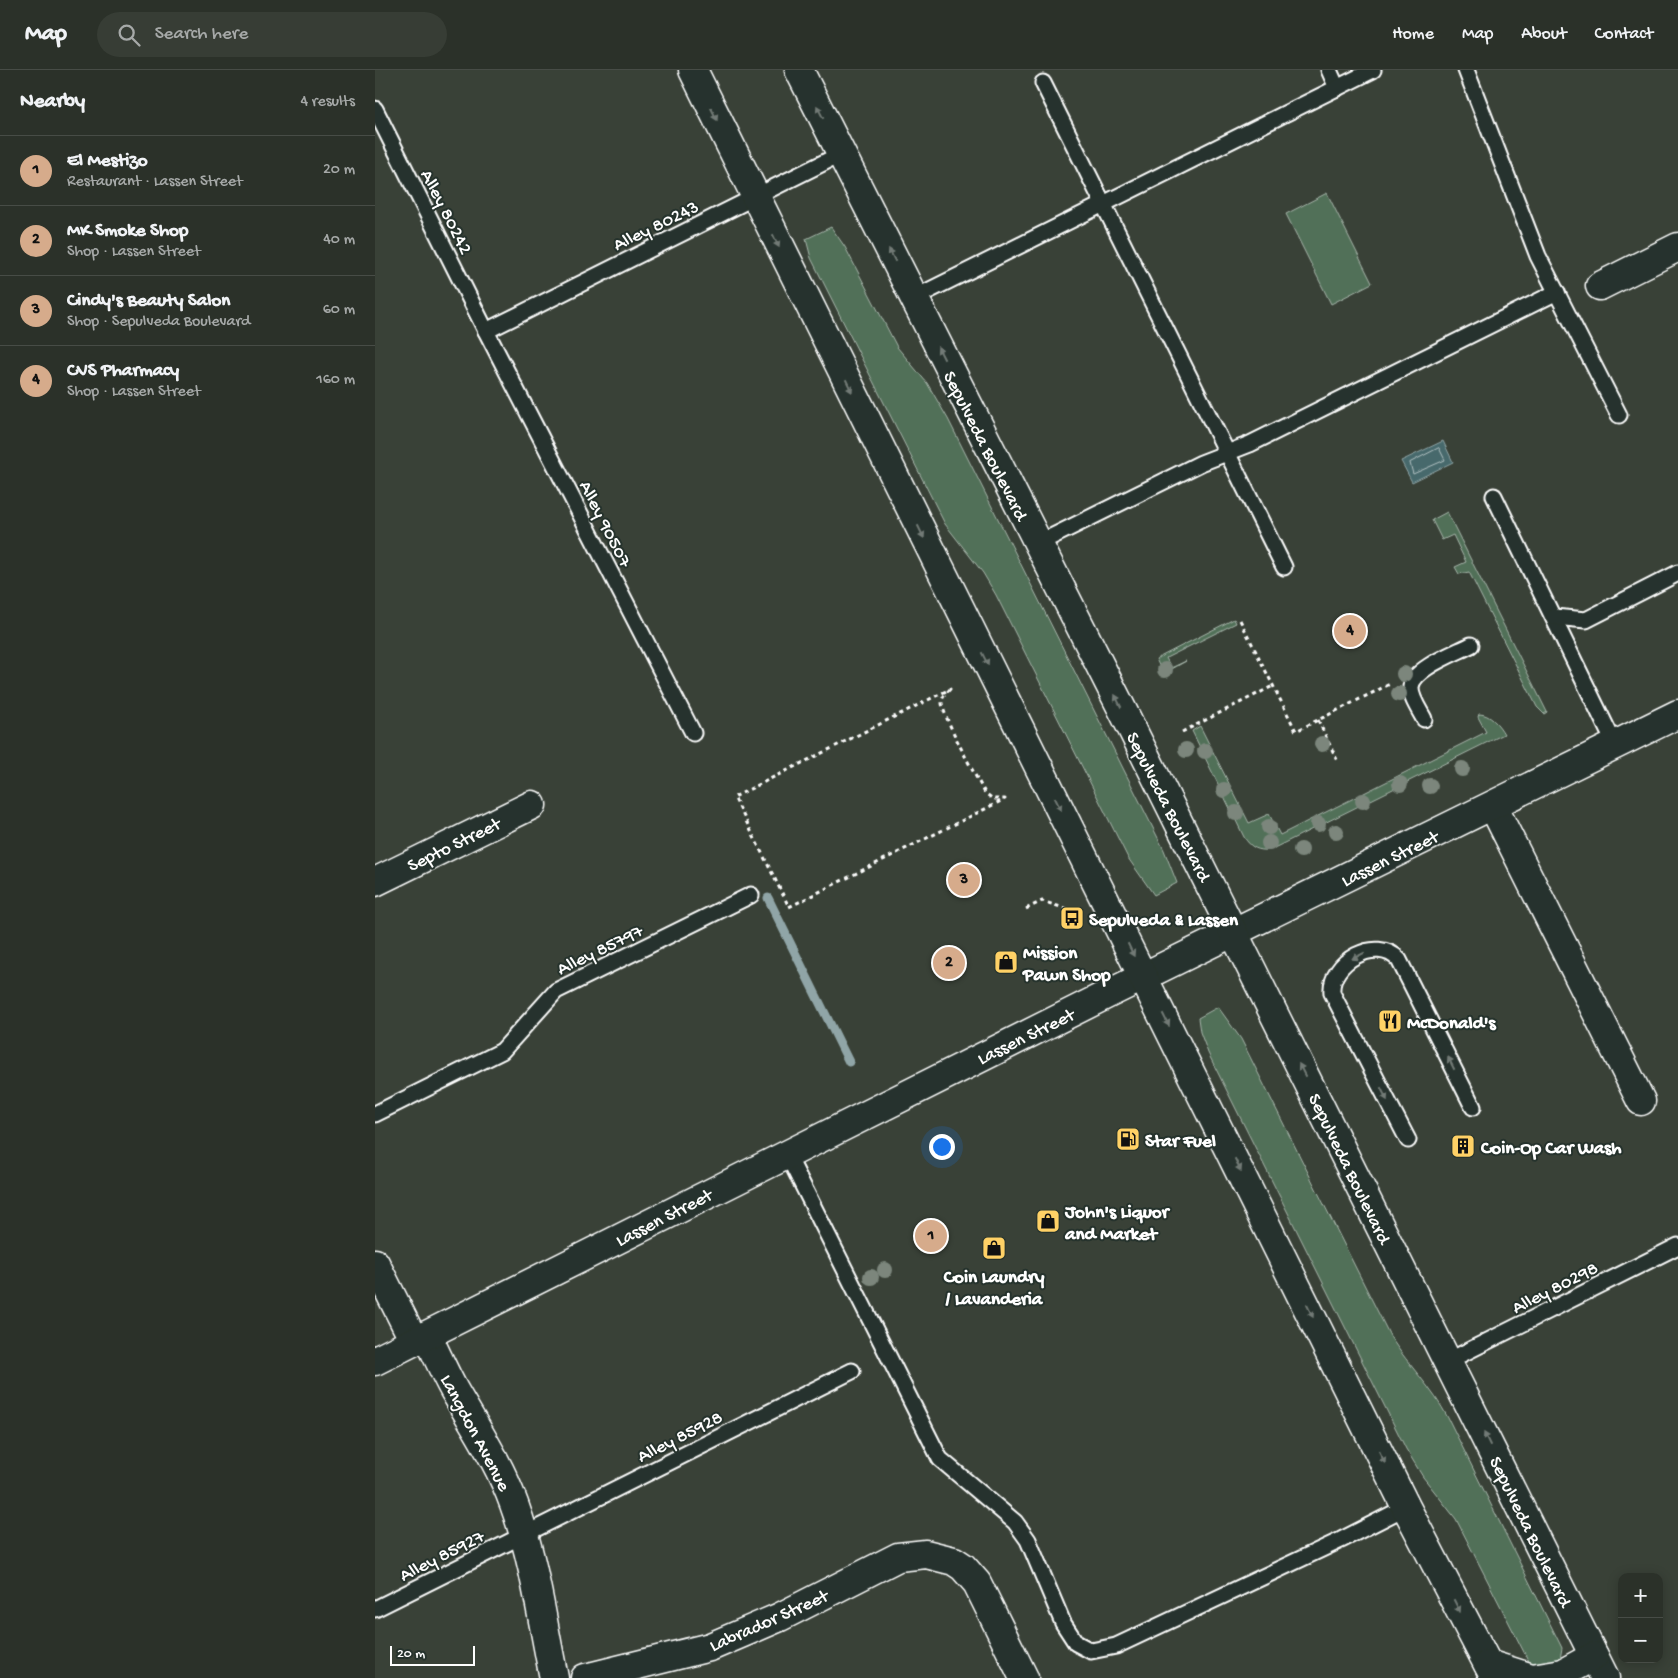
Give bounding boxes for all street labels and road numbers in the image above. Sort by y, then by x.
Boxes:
street label: Alley 80242 [414,166,476,259]
street label: Alley 80243 [610,196,703,258]
street label: Sepulveda Boulevard [936,368,1032,527]
street label: Alley 90507 [572,477,636,573]
street label: Sepulveda Boulevard [1119,729,1215,888]
street label: Septo Street [404,813,507,879]
street label: Lassen Street [1338,826,1445,894]
street label: Alley 85797 [554,920,648,982]
street label: Lassen Street [974,1004,1081,1072]
street label: Sepulveda Boulevard [1301,1090,1395,1250]
street label: Lassen Street [612,1184,719,1253]
street label: Alley 80298 [1509,1258,1603,1321]
street label: Langdon Avenue [433,1371,514,1496]
street label: Alley 85928 [634,1407,727,1469]
street label: Sepulveda Boulevard [1482,1453,1576,1613]
street label: Alley 85927 [396,1525,490,1588]
street label: Labrador Street [706,1585,834,1659]

